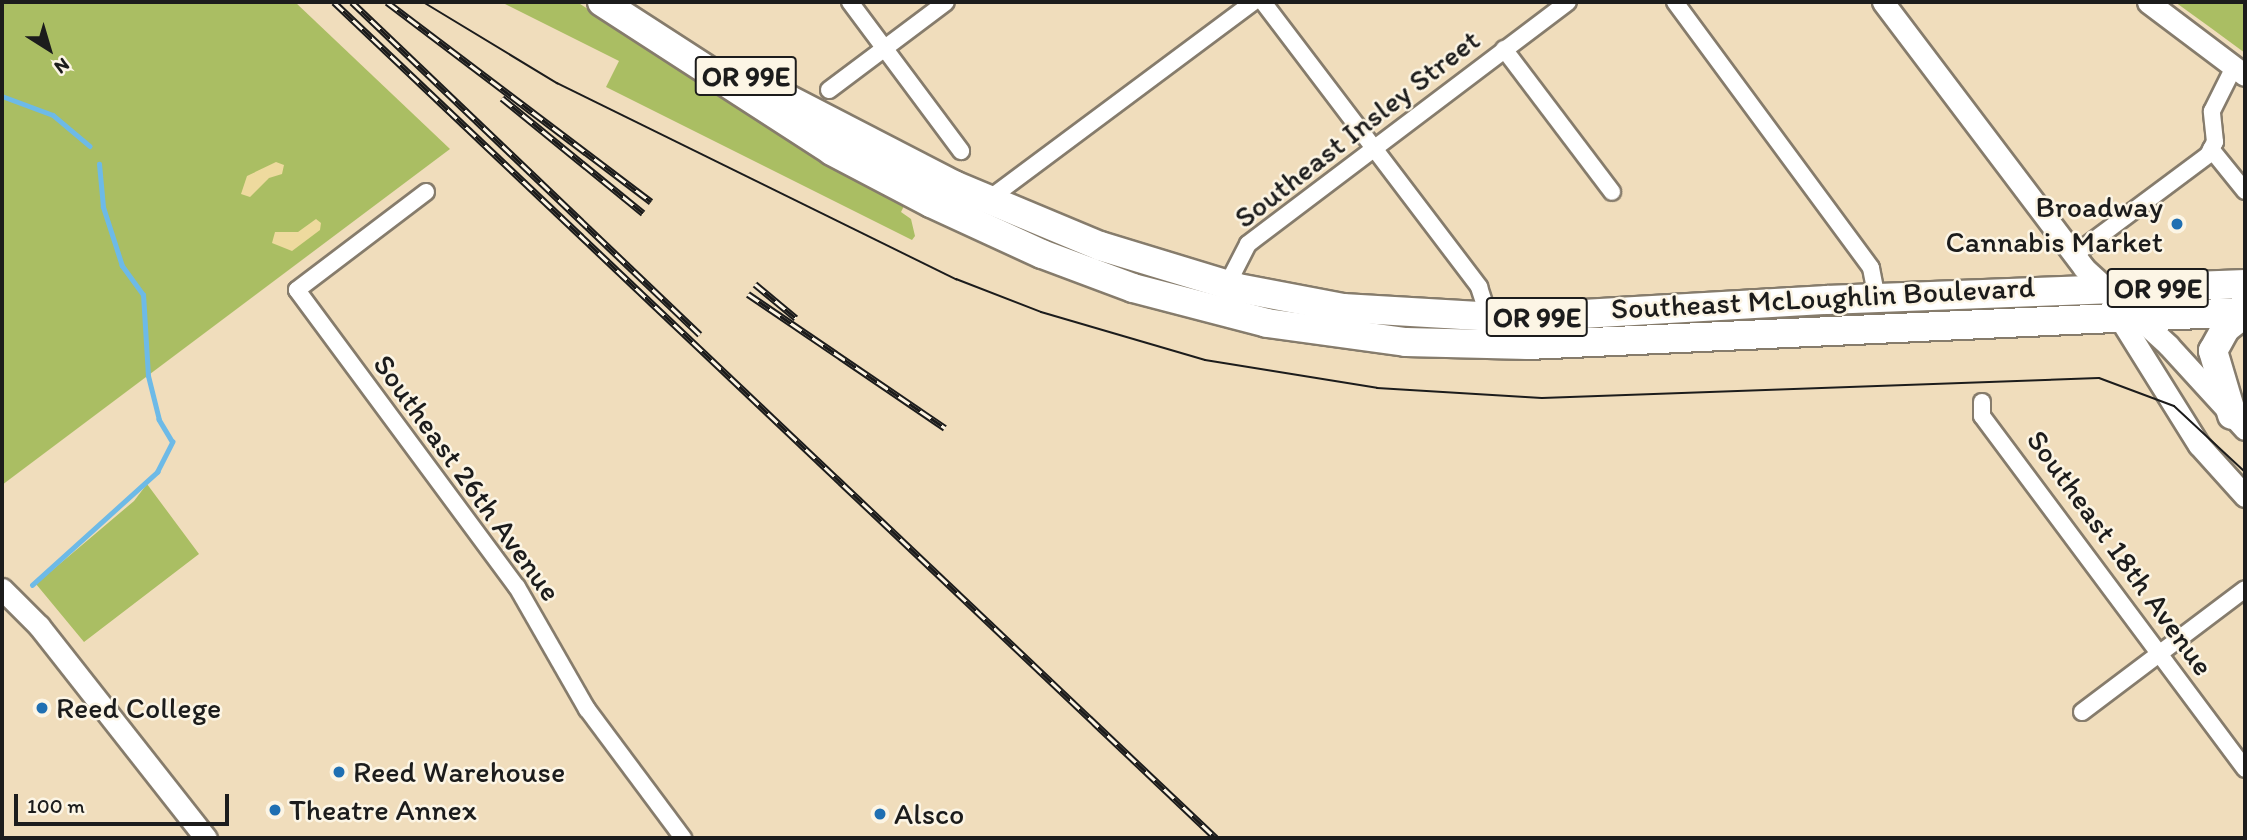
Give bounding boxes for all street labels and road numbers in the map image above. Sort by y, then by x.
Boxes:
street label: Southeast Insley Street [1227,22,1487,236]
road number: OR 99E [694,52,798,100]
road number: OR 99E [2106,264,2210,312]
street label: Southeast McLoughlin Boulevard [1611,269,2035,327]
road number: OR 99E [1484,292,1590,342]
street label: Southeast 26th Avenue [366,348,568,608]
street label: Southeast 18th Avenue [2019,423,2221,683]

